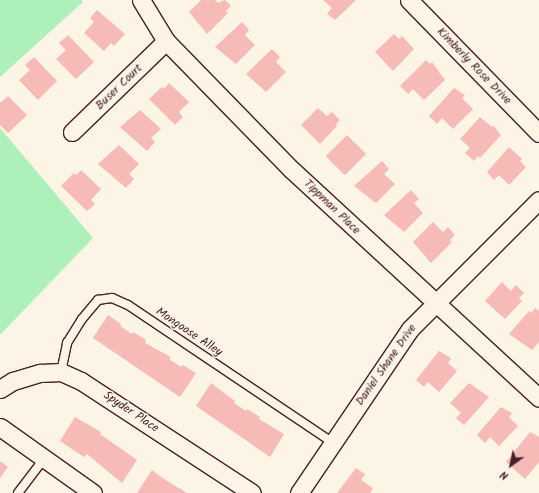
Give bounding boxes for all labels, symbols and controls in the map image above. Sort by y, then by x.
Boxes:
street label: Kimberly Rose Drive [434,25,514,107]
street label: Buser Court [93,61,145,113]
street label: Tippman Place [301,176,363,238]
street label: Mongoose Alley [153,304,225,360]
street label: Daniel Shane Drive [353,322,419,408]
street label: Spyder Place [101,388,161,436]
north arrow [491,445,531,485]
text: N [497,466,512,485]

